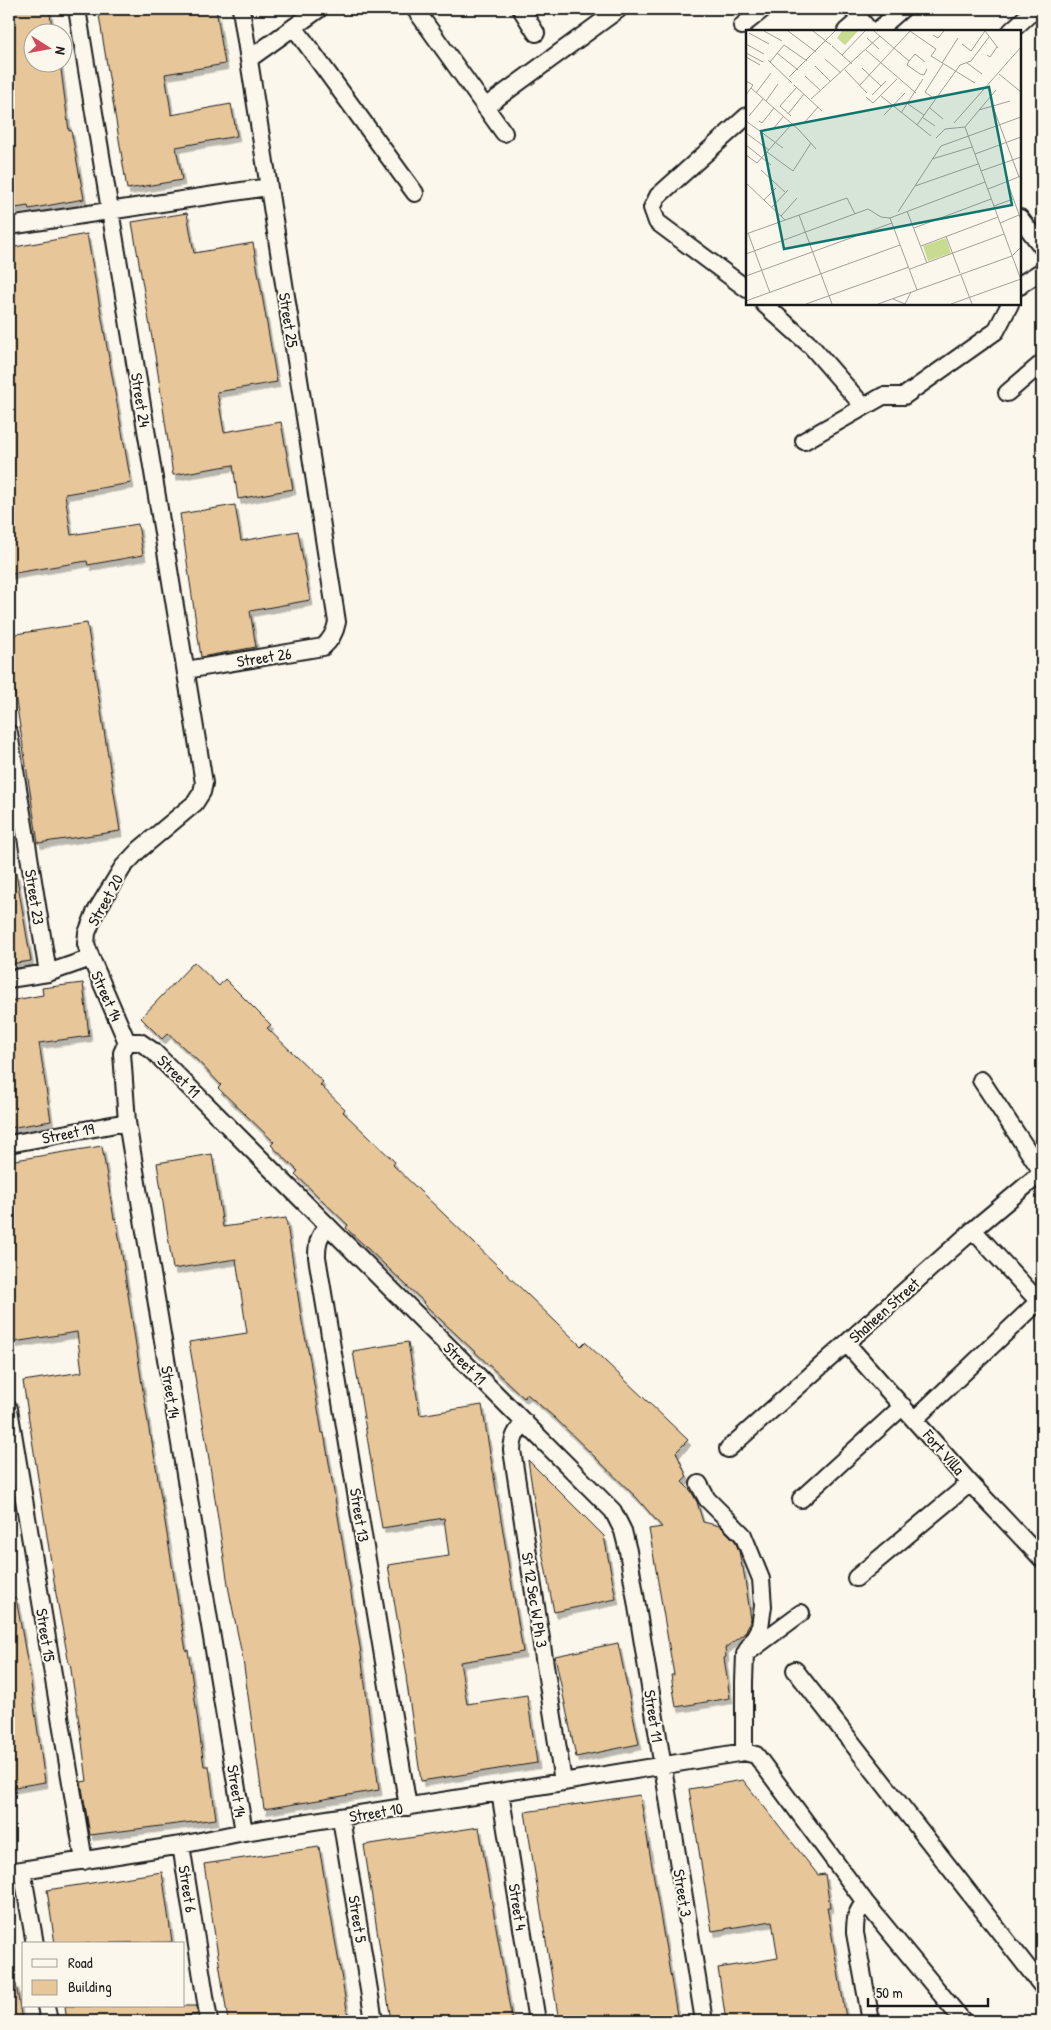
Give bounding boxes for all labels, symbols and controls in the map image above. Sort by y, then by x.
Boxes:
north arrow [22,22,72,72]
inset map [746,30,1021,305]
text: N [51,45,71,57]
street label: Street 25 [274,291,304,349]
street label: Street 24 [126,371,156,429]
street label: Street 26 [235,642,293,672]
street label: Street 23 [20,868,50,926]
street label: Street 20 [82,870,128,930]
street label: Street 14 [86,967,128,1025]
street label: Street 11 [153,1050,205,1102]
street label: Street 19 [40,1117,96,1149]
street label: Shaheen Street [844,1272,924,1348]
street label: Street 11 [439,1337,491,1389]
street label: Street 14 [156,1364,186,1420]
street label: Fort Villa [917,1424,970,1479]
street label: Street 13 [345,1487,375,1543]
street label: St 12 Sec W Ph 3 [517,1551,553,1649]
street label: Street 15 [31,1607,61,1663]
street label: Street 11 [639,1688,669,1744]
street label: Street 14 [222,1763,252,1819]
street label: Street 10 [348,1797,404,1827]
street label: Street 6 [173,1864,203,1914]
street label: Street 3 [668,1868,698,1918]
street label: Street 4 [503,1882,533,1932]
street label: Street 5 [343,1894,373,1945]
legend [22,1942,185,2008]
text: Road [68,1952,93,1973]
scale bar [868,1975,988,2007]
text: Building [68,1976,112,1997]
text: 50 m [876,1982,903,2003]

